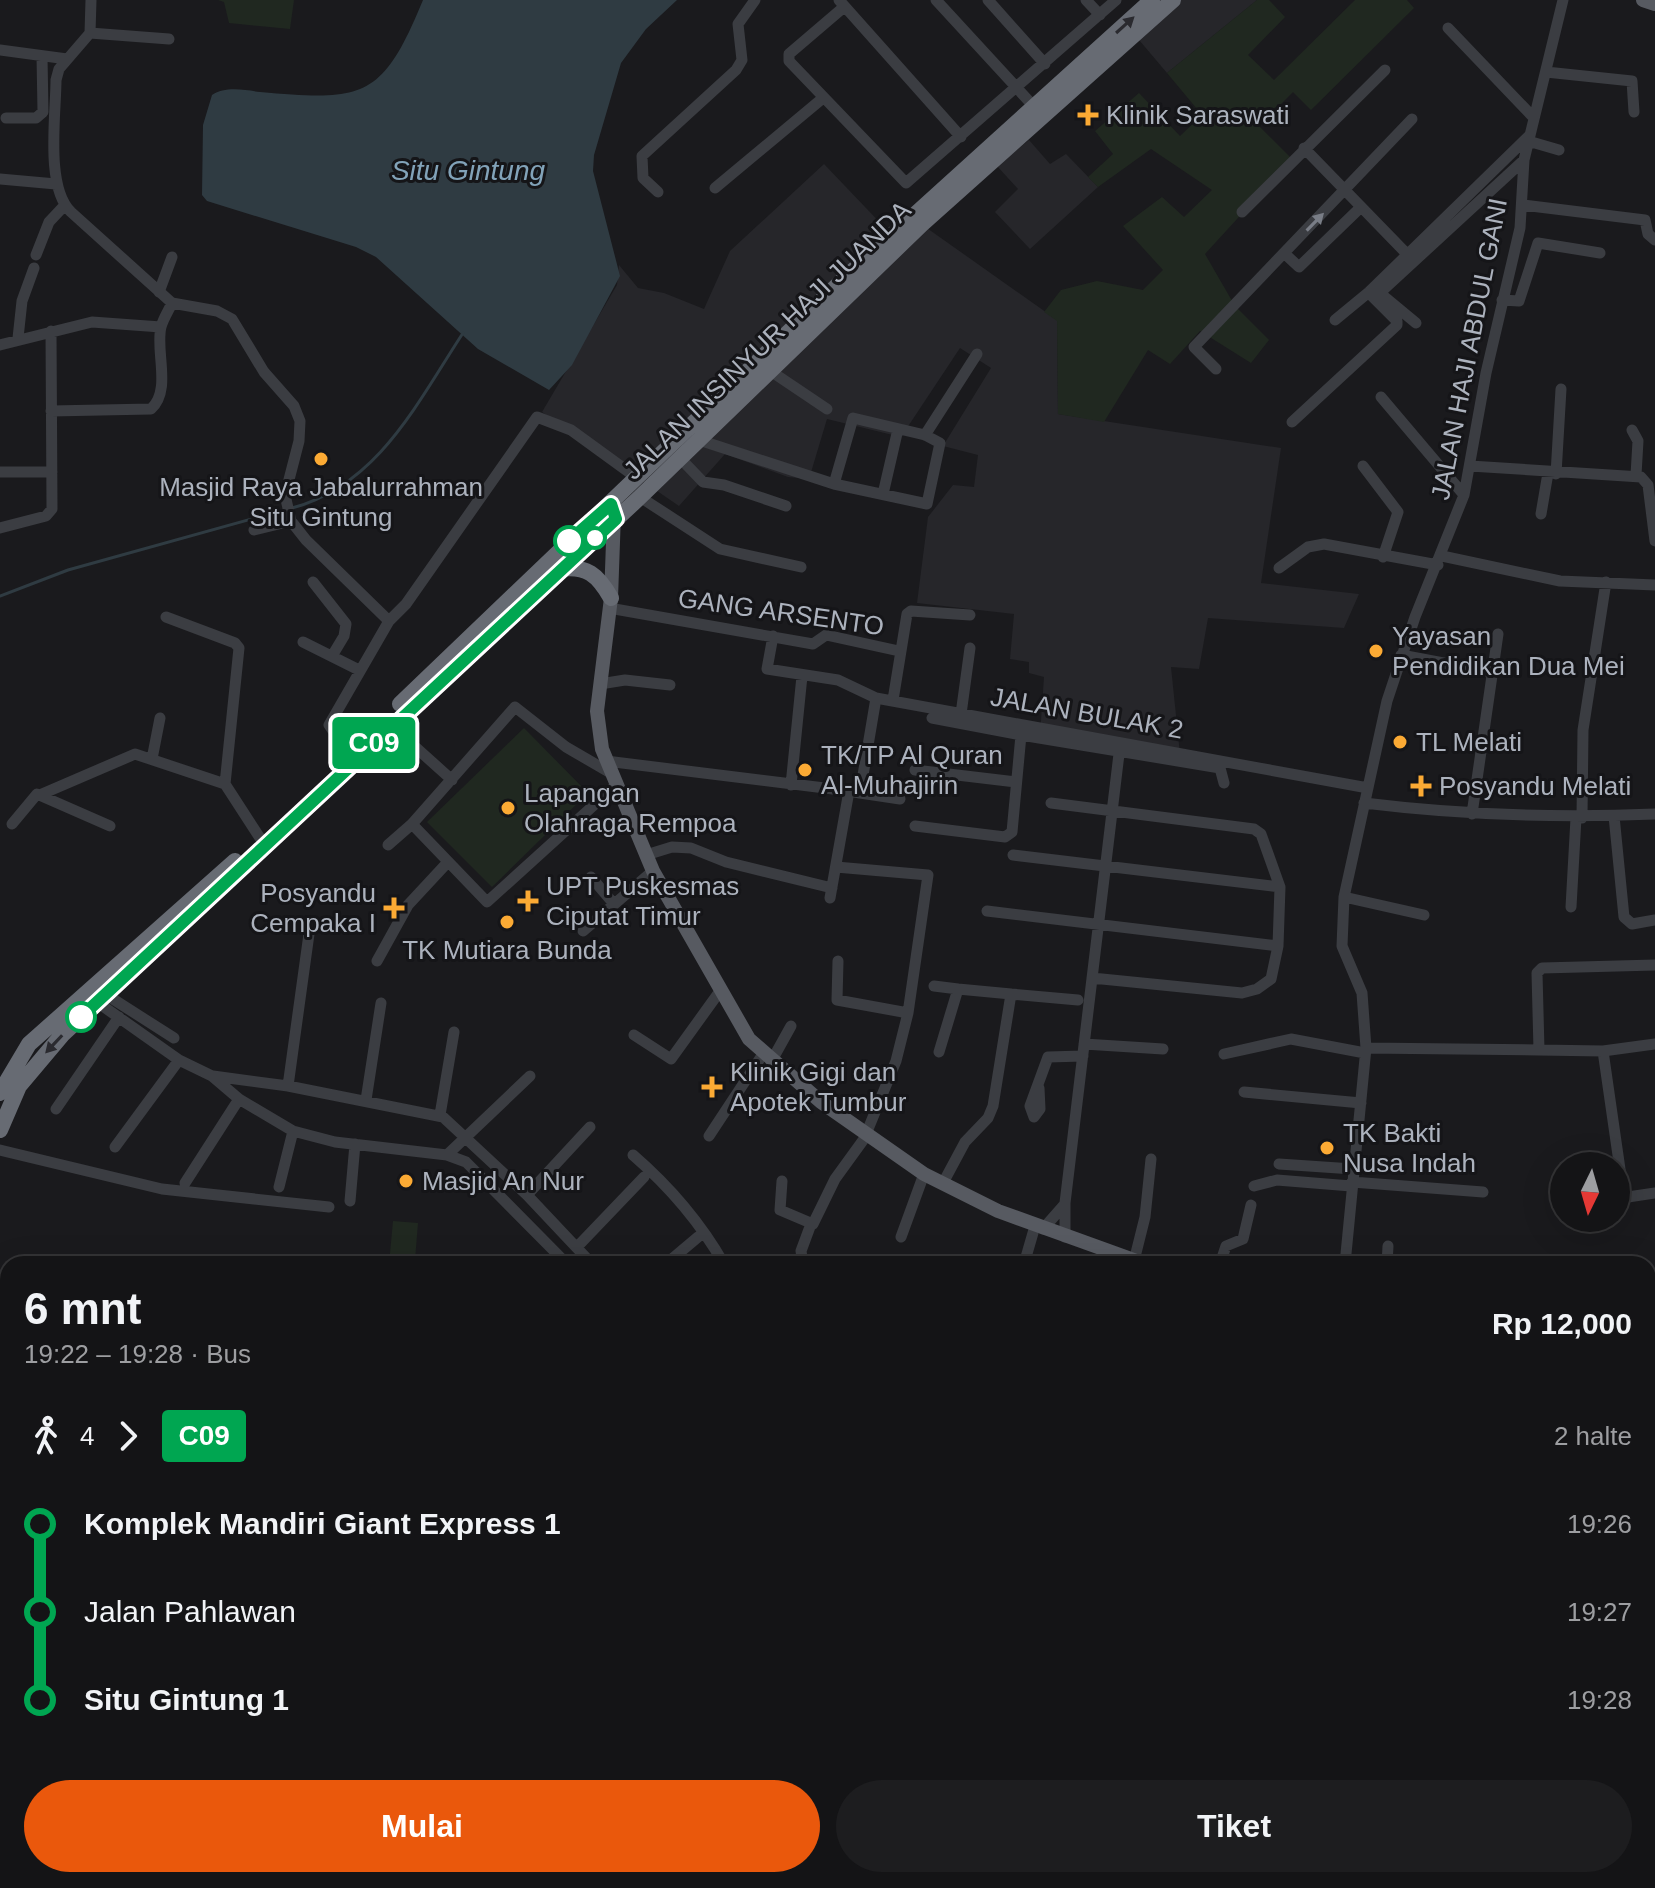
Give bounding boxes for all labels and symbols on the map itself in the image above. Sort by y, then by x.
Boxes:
one-way arrow [1115,16,1134,34]
place label: Klinik Saraswati [1106,100,1290,130]
marker: Klinik Saraswati [1077,104,1099,126]
water label: Situ Gintung [391,155,545,186]
street label: JALAN INSINYUR HAJI JUANDA [617,194,917,485]
street label: JALAN HAJI ABDUL GANI [1425,196,1513,502]
one-way arrow [1305,213,1323,232]
marker: Masjid Raya Jabalurrahman Situ Gintung [312,450,330,468]
place label: Masjid Raya Jabalurrahman Situ Gintung [159,472,483,532]
unlabelled marker [554,526,584,556]
unlabelled marker [584,527,606,549]
street label: GANG ARSENTO [676,583,886,641]
place label: Yayasan Pendidikan Dua Mei [1392,621,1625,681]
marker: Yayasan Pendidikan Dua Mei [1367,642,1385,660]
street label: JALAN BULAK 2 [988,681,1186,745]
line badge: C09 [328,717,420,769]
place label: TL Melati [1416,727,1522,757]
marker: TL Melati [1391,733,1409,751]
place label: TK/TP Al Quran Al-Muhajirin [821,740,1003,800]
marker: TK/TP Al Quran Al-Muhajirin [796,761,814,779]
place label: Posyandu Melati [1439,771,1631,801]
marker: Posyandu Melati [1410,775,1432,797]
place label: Lapangan Olahraga Rempoa [524,778,737,838]
marker: Lapangan Olahraga Rempoa [499,799,517,817]
place label: UPT Puskesmas Ciputat Timur [546,871,739,931]
place label: Posyandu Cempaka I [250,878,376,938]
marker: UPT Puskesmas Ciputat Timur [517,890,539,912]
marker: Posyandu Cempaka I [383,897,405,919]
marker: TK Mutiara Bunda [498,913,516,931]
place label: TK Mutiara Bunda [402,935,612,965]
unlabelled marker [66,1002,96,1032]
one-way arrow [45,1034,63,1053]
place label: Klinik Gigi dan Apotek Tumbur [730,1057,907,1117]
marker: Klinik Gigi dan Apotek Tumbur [701,1076,723,1098]
place label: TK Bakti Nusa Indah [1343,1118,1476,1178]
marker: TK Bakti Nusa Indah [1318,1139,1336,1157]
north arrow [1550,1152,1630,1232]
place label: Masjid An Nur [422,1166,584,1196]
marker: Masjid An Nur [397,1172,415,1190]

